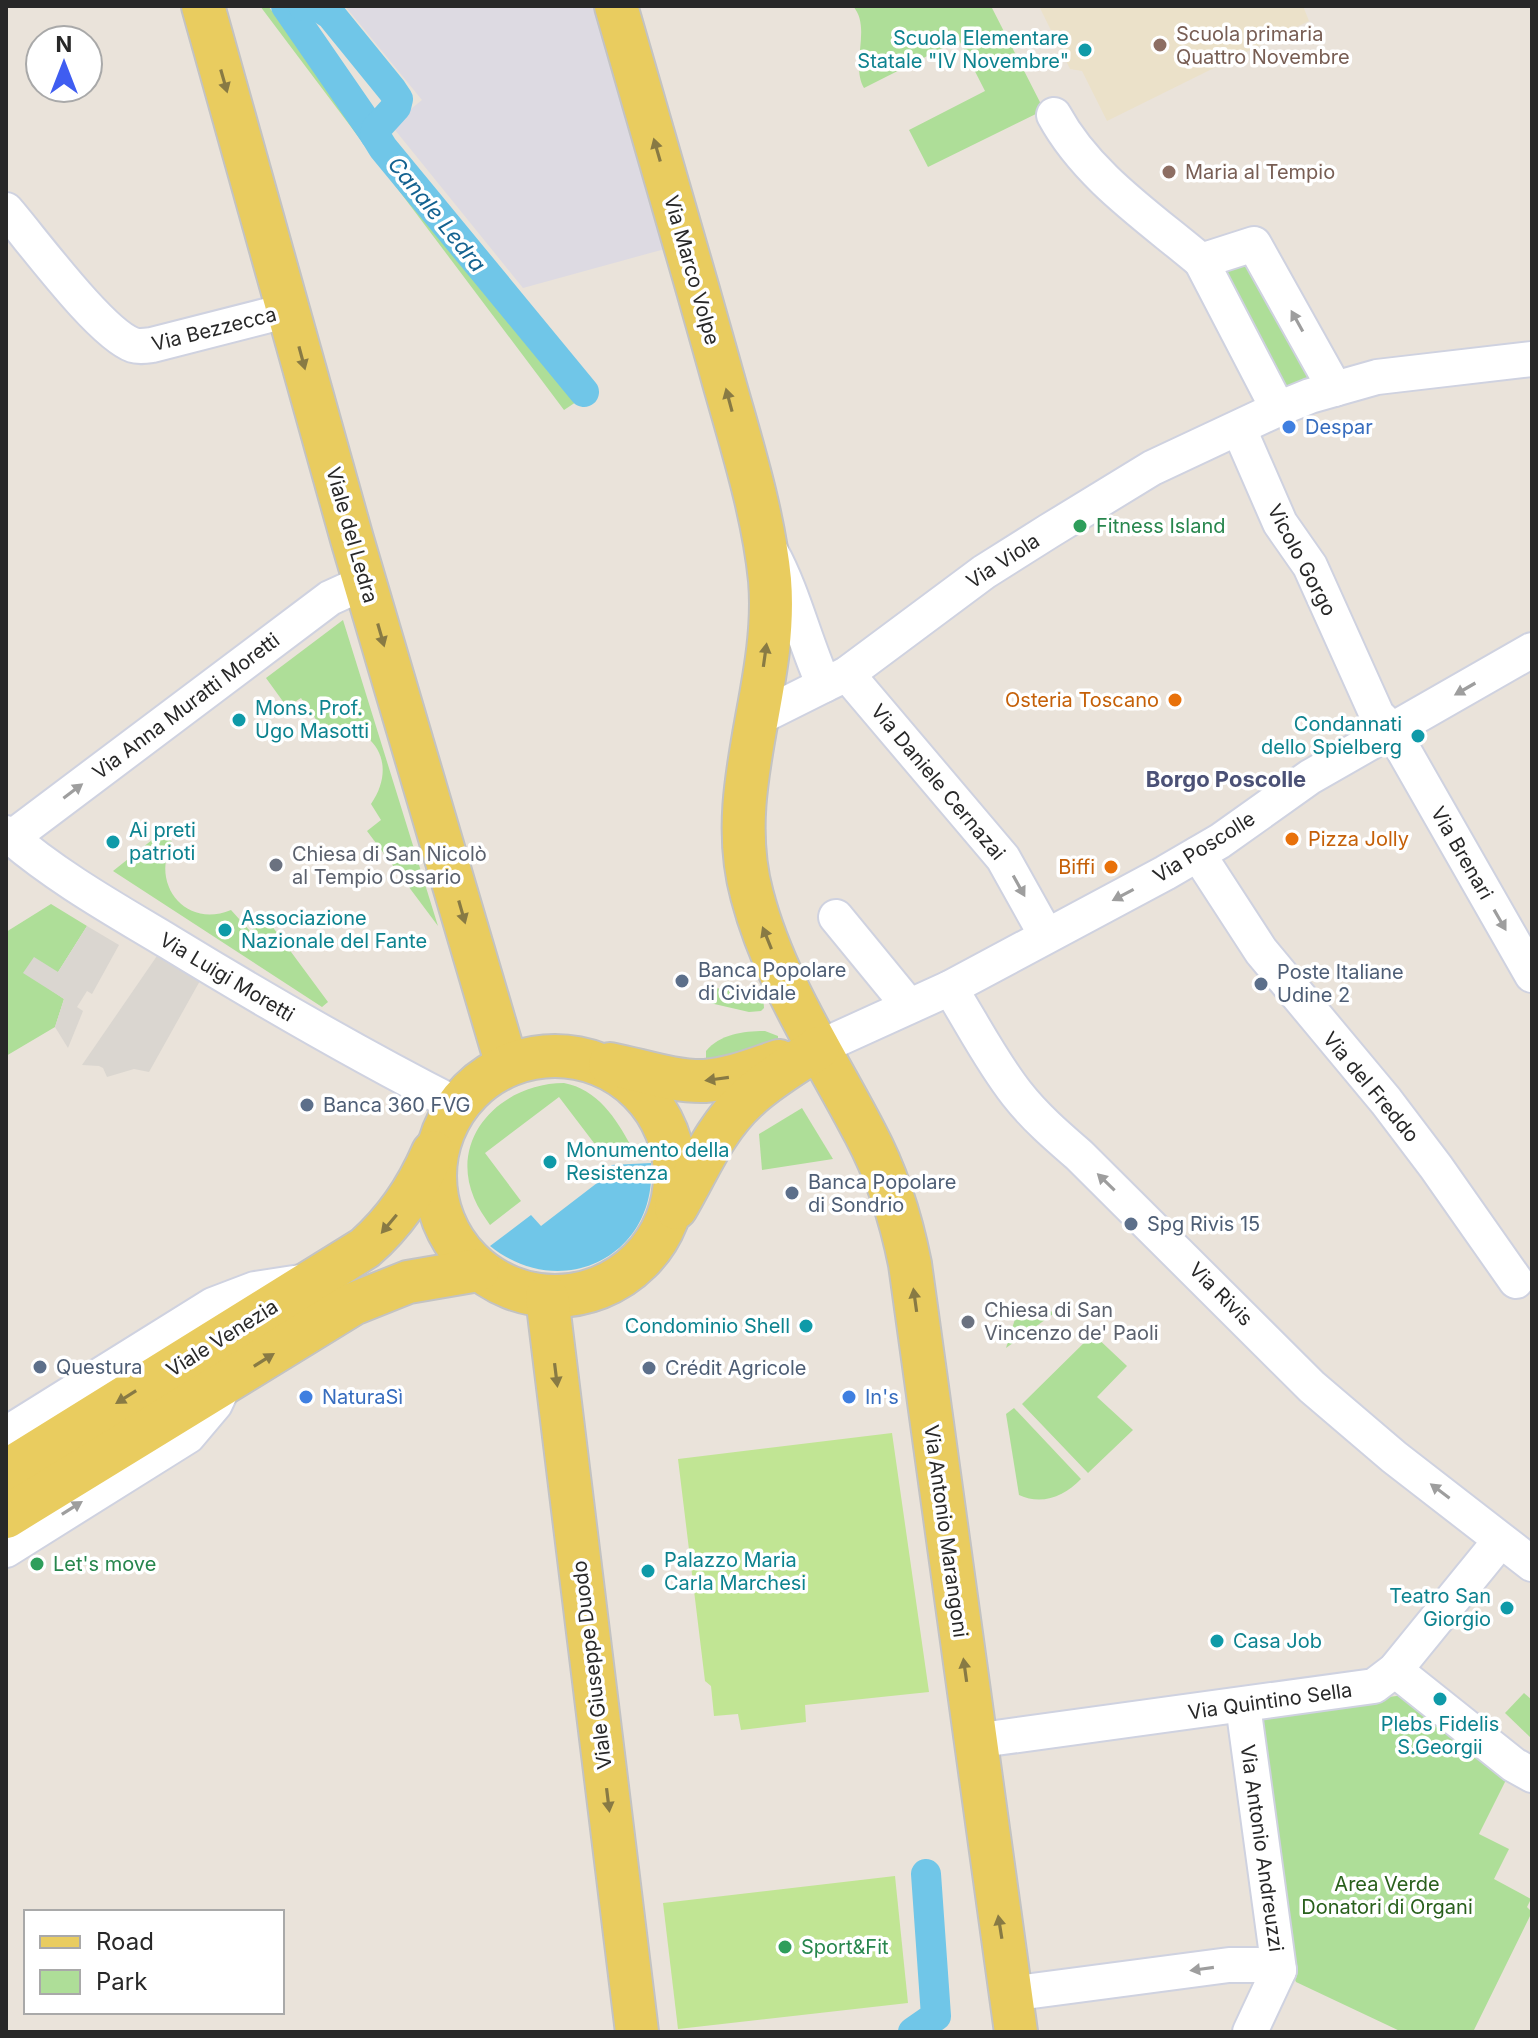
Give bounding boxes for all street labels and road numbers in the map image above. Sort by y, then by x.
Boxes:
street label: Via Marco Volpe [659,192,725,348]
street label: Via Bezzecca [149,302,279,356]
street label: Viale del Ledra [321,464,383,606]
street label: Vicolo Gorgo [1263,500,1341,620]
street label: Via Viola [962,529,1044,593]
street label: Via Anna Muratti Moretti [88,628,284,784]
street label: Via Daniele Cernazai [866,699,1010,865]
street label: Via Brenari [1426,802,1498,904]
street label: Via Poscolle [1149,806,1259,888]
street label: Via Luigi Moretti [155,927,299,1027]
street label: Via del Freddo [1318,1027,1424,1147]
street label: Via Rivis [1184,1257,1258,1331]
street label: Viale Venezia [162,1294,282,1382]
street label: Via Antonio Marangoni [919,1423,973,1639]
street label: Viale Giuseppe Duodo [567,1559,617,1771]
street label: Via Quintino Sella [1186,1678,1354,1724]
street label: Via Antonio Andreuzzi [1236,1743,1288,1953]

